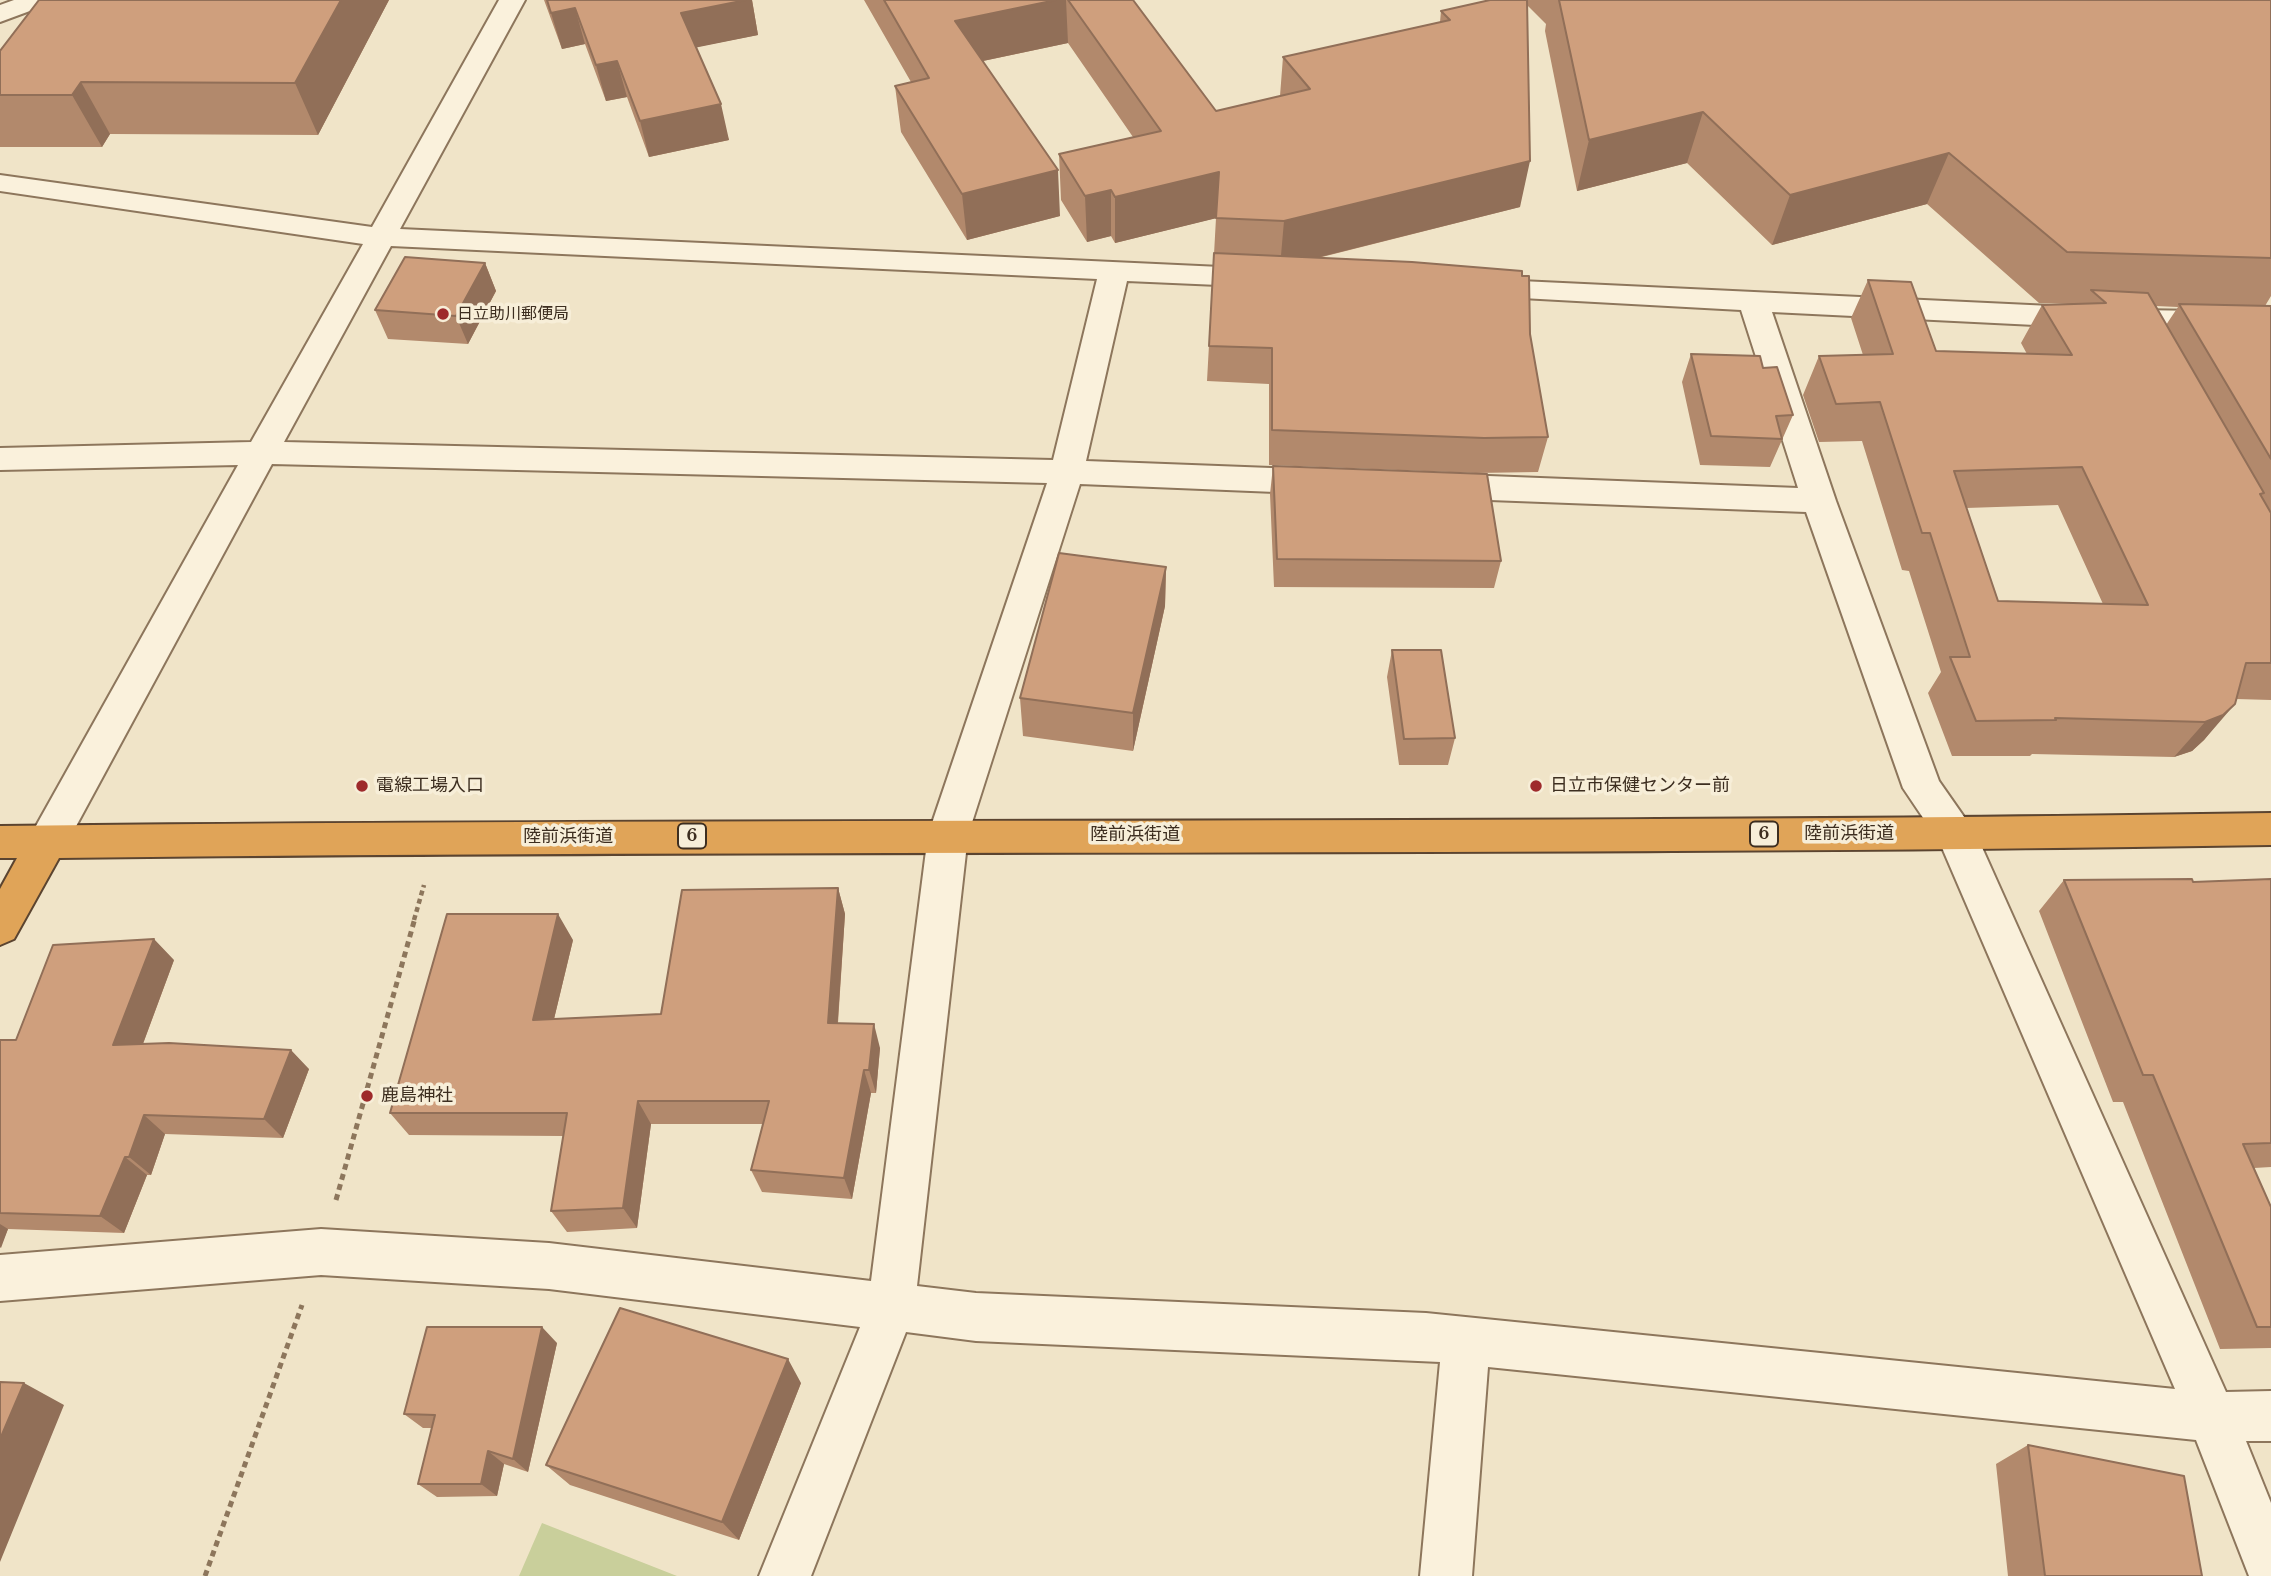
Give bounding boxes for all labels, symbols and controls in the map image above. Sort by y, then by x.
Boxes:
place label: 日立助川郵便局 [457,304,569,324]
marker: 日立助川郵便局 [435,306,451,322]
place label: 電線工場入口 [376,775,484,797]
place label: 日立市保健センター前 [1550,775,1730,797]
marker: 電線工場入口 [354,778,370,794]
marker: 日立市保健センター前 [1528,778,1544,794]
road number: 6 [1750,821,1778,846]
street label: 陸前浜街道 [1804,823,1894,845]
road number: 6 [678,824,706,848]
street label: 陸前浜街道 [1090,824,1180,846]
street label: 陸前浜街道 [523,826,613,848]
place label: 鹿島神社 [381,1085,453,1107]
marker: 鹿島神社 [359,1088,375,1104]

